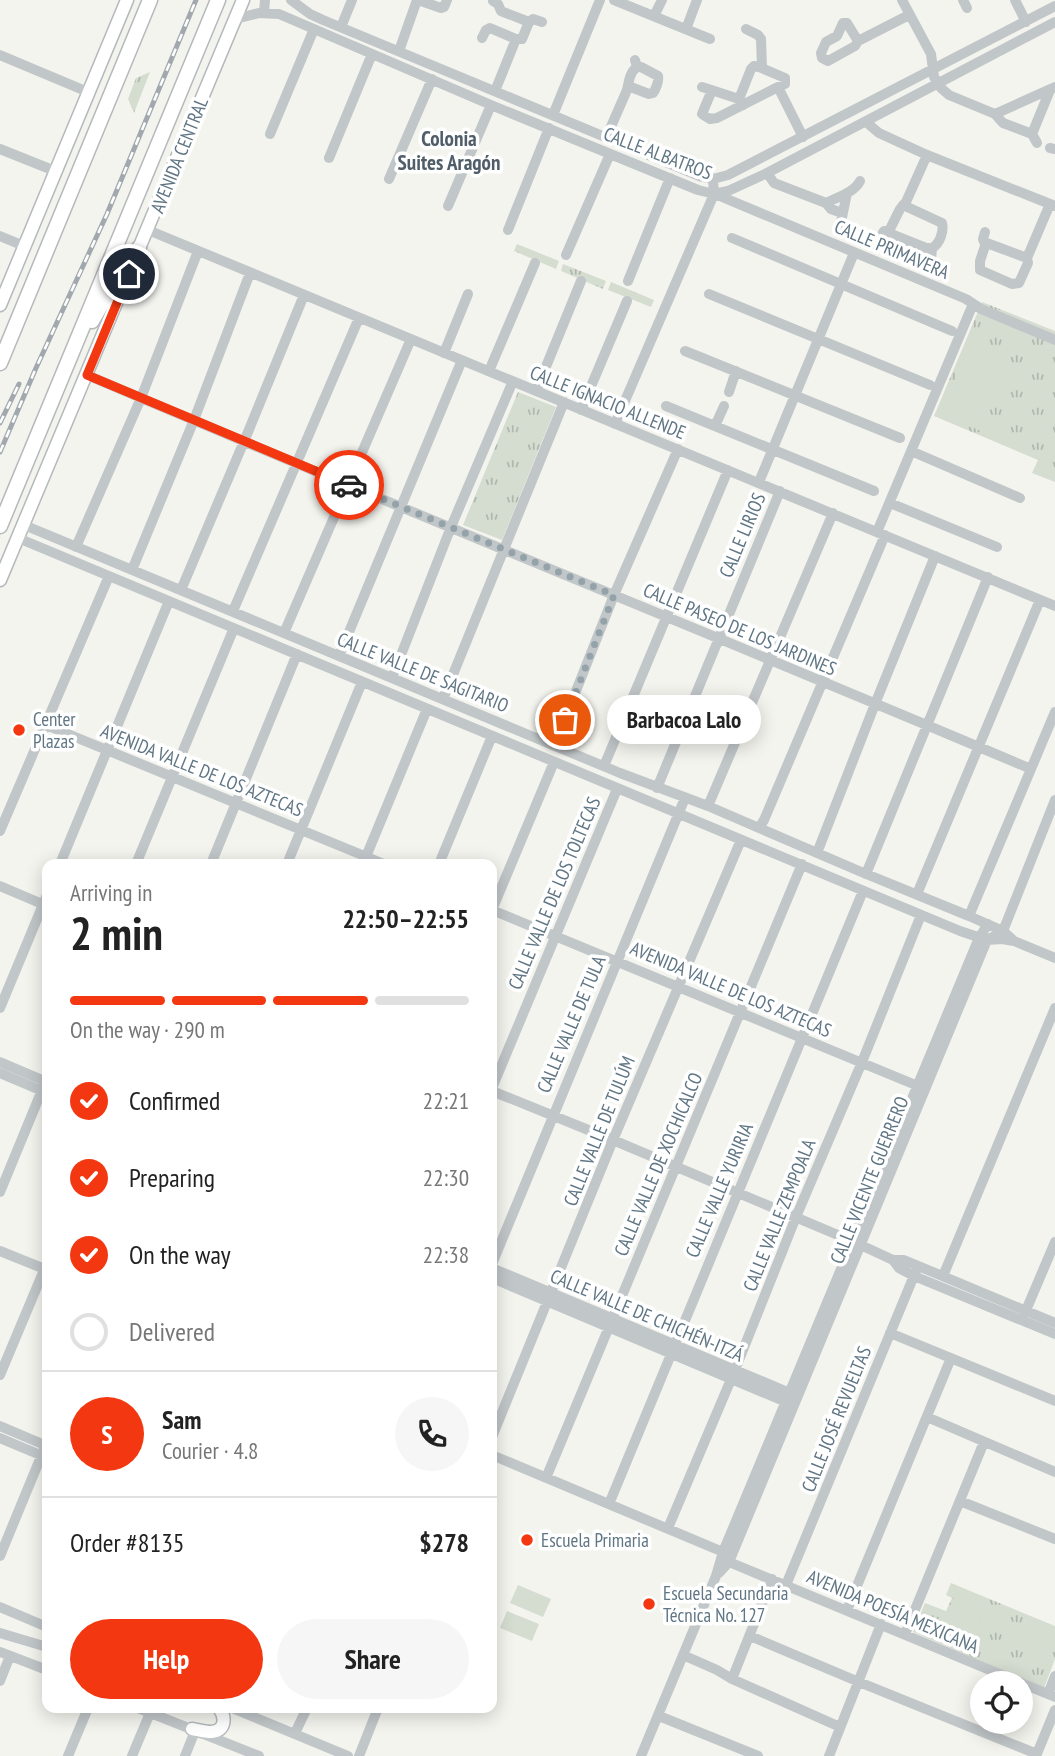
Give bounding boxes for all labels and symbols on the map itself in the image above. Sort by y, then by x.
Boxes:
street label: AVENIDA CENTRAL [145,93,213,216]
street label: CALLE ALBATROS [600,121,716,185]
district label: Colonia Suites Aragón [398,125,500,176]
street label: CALLE PRIMAVERA [831,214,953,284]
pin [99,244,159,304]
street label: CALLE IGNACIO ALLENDE [527,360,689,444]
courier [314,450,384,520]
street label: CALLE LIRIOS [713,489,771,581]
street label: CALLE PASEO DE LOS JARDINES [640,577,840,681]
street label: CALLE VALLE DE SAGITARIO [334,627,512,717]
pin [535,690,595,750]
callout: Barbacoa Lalo [607,696,761,744]
place label: Center Plazas [33,707,76,753]
street label: AVENIDA VALLE DE LOS AZTECAS [97,718,307,822]
marker: Center Plazas [11,722,27,738]
street label: CALLE VALLE DE LOS TOLTECAS [503,793,605,993]
street label: AVENIDA VALLE DE LOS AZTECAS [627,936,835,1042]
street label: CALLE VALLE DE TULA [531,952,611,1096]
street label: CALLE VALLE DE TULÚM [558,1052,640,1210]
street label: CALLE VALLE DE XOCHICALCO [608,1069,708,1259]
street label: CALLE VICENTE GUERRERO [824,1093,914,1267]
street label: CALLE VALLE YURIRIA [680,1119,758,1261]
street label: CALLE VALLE ZEMPOALA [737,1135,821,1295]
street label: CALLE VALLE DE CHICHÉN-ITZÁ [547,1263,747,1367]
street label: CALLE JOSÉ REVUELTAS [796,1343,876,1495]
place label: Escuela Primaria [541,1528,649,1552]
marker: Escuela Primaria [519,1532,535,1548]
street label: AVENIDA POESÍA MEXICANA [804,1564,983,1658]
place label: Escuela Secundaria Técnica No. 127 [663,1581,788,1627]
marker: Escuela Secundaria Técnica No. 127 [641,1596,657,1612]

